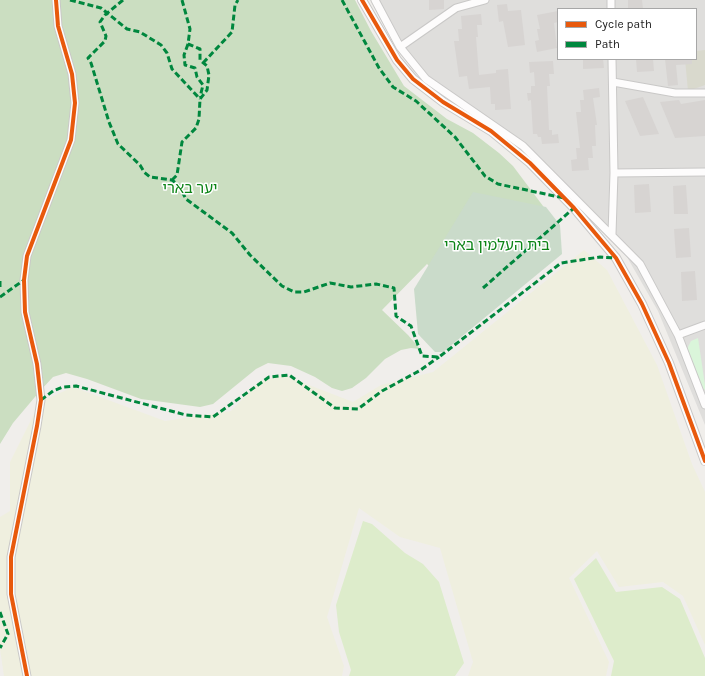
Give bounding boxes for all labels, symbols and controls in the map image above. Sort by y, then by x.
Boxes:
legend [557,8,697,60]
text: Cycle path [595,17,652,31]
text: Path [595,37,620,51]
park label: יער בארי [162,180,218,198]
park label: בית העלמין בארי [444,237,550,255]

